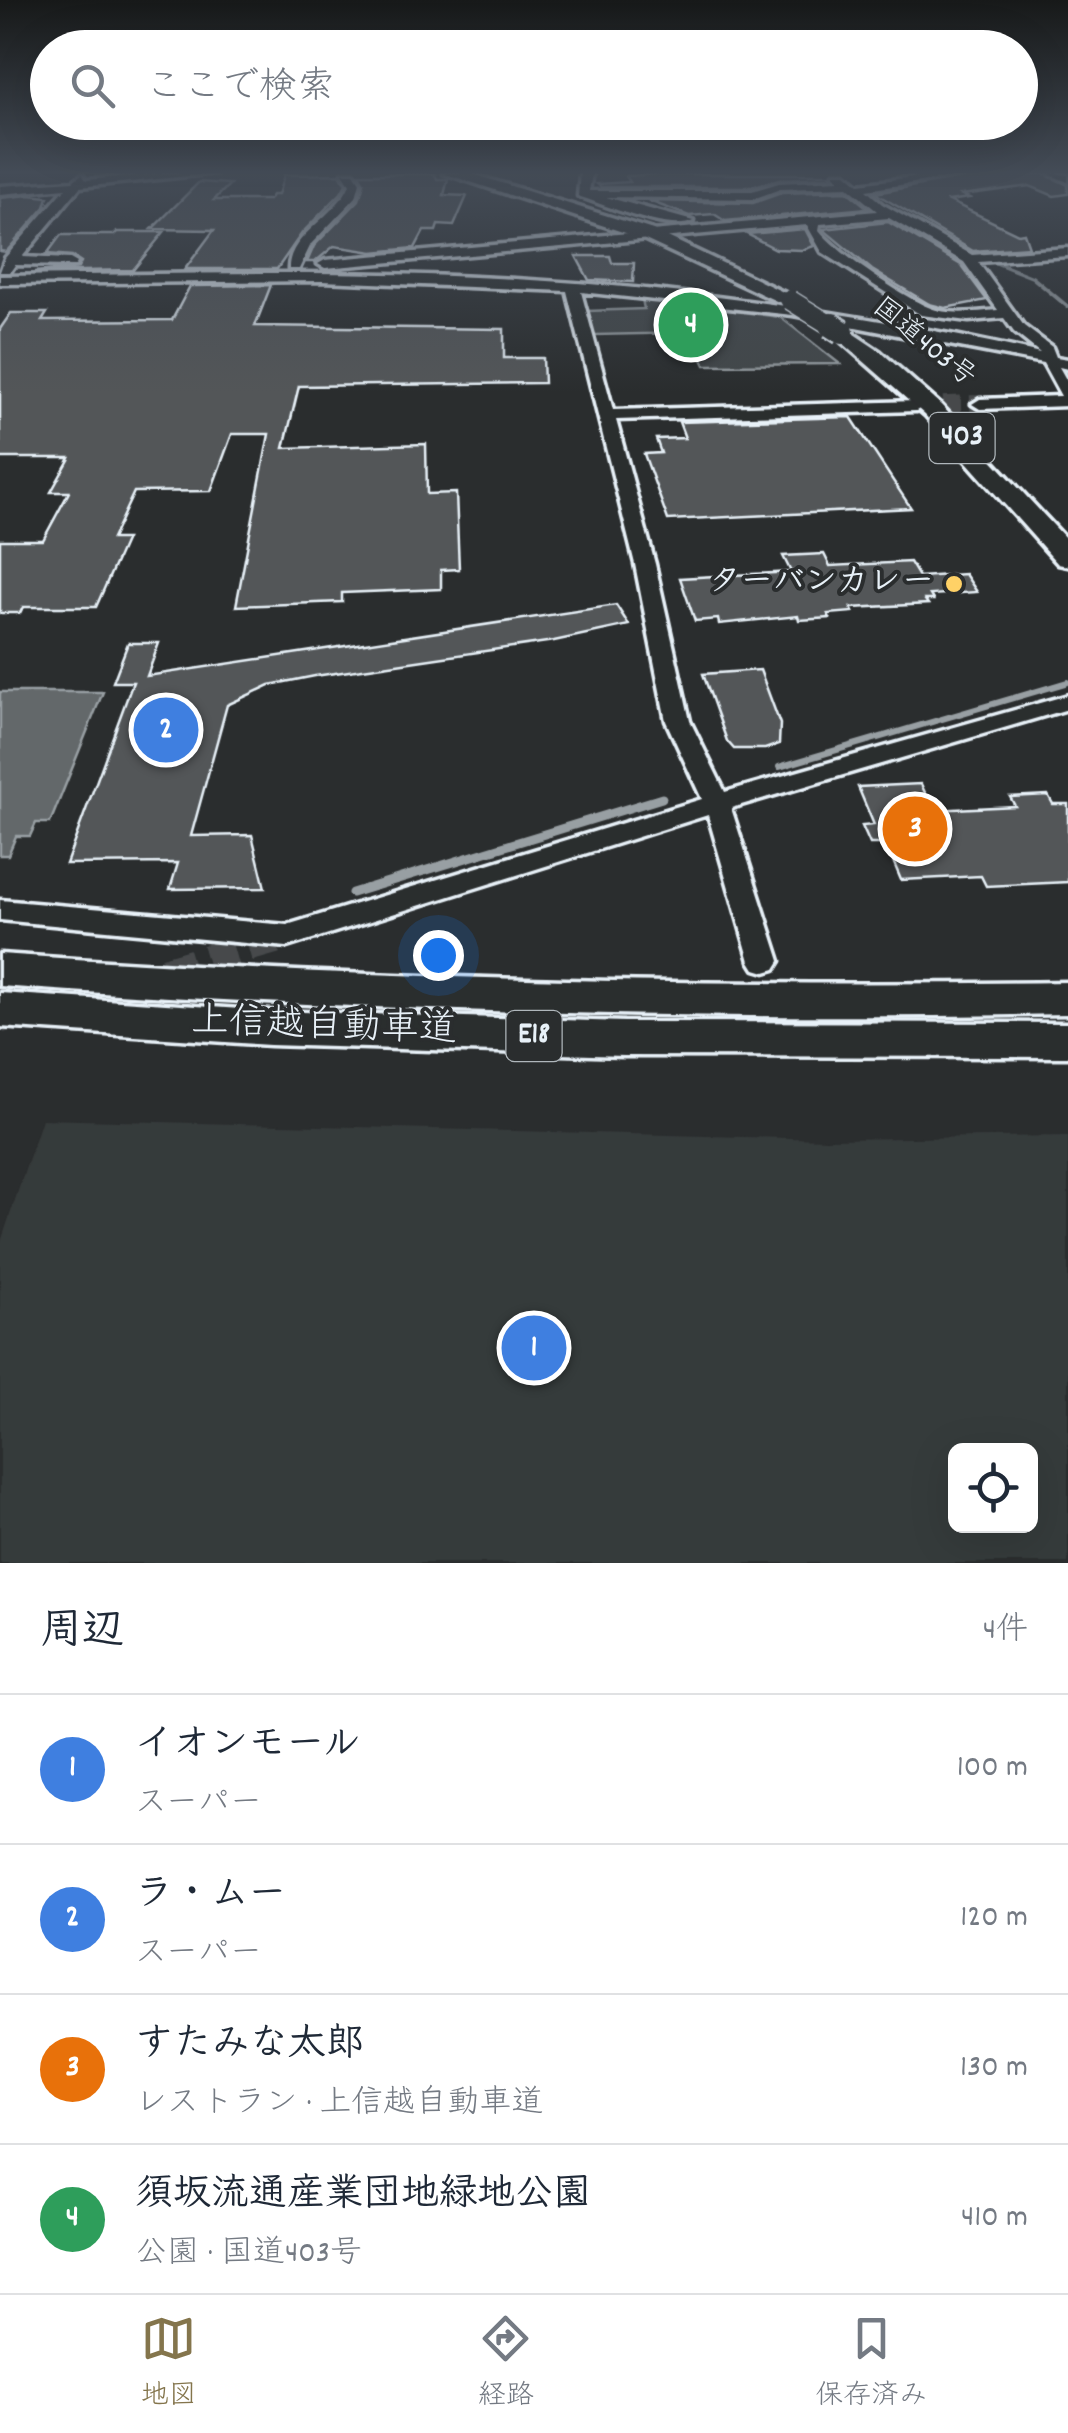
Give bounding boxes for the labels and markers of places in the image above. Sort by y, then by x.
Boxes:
pin: 4 [658,288,724,362]
place label: ターバンカレー [709,561,934,607]
marker: ターバンカレー [943,573,965,595]
pin: 2 [134,692,198,768]
pin: 3 [882,792,948,866]
pin: 1 [502,1310,566,1386]

